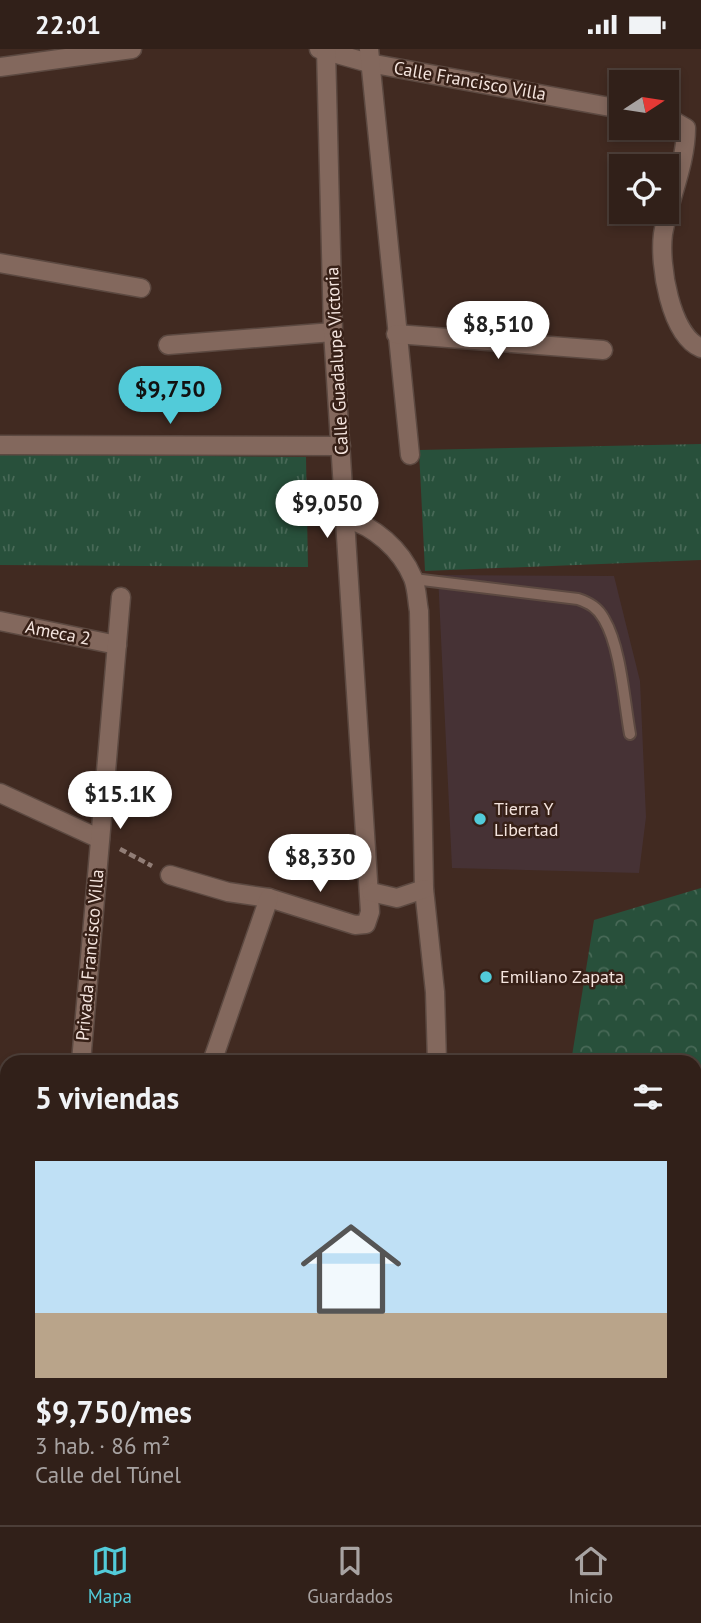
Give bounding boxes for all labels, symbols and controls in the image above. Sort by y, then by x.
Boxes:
text: 22:01 [35,8,101,41]
street label: Calle Francisco Villa [392,56,548,105]
north arrow [609,70,679,140]
map controls [609,70,679,224]
button: locate [609,154,679,224]
street label: Calle Guadalupe Victoria [320,266,353,456]
pin: $8,510 [441,301,555,361]
text: $8,510 [462,309,534,338]
pin: $9,750 [113,367,227,426]
text: $9,750 [134,374,206,403]
pin: $9,050 [270,481,384,540]
text: $9,050 [291,488,363,517]
street label: Ameca 2 [24,615,93,650]
pin: $15.1K [63,771,177,831]
text: $15.1K [84,779,156,808]
place label: Tierra Y Libertad [494,797,558,841]
marker: Tierra Y Libertad [472,811,488,827]
pin: $8,330 [263,835,377,894]
text: $8,330 [284,842,356,871]
street label: Privada Francisco Villa [71,868,108,1042]
place label: Emiliano Zapata [500,965,624,988]
marker: Emiliano Zapata [478,969,494,985]
text: 5 viviendas [35,1078,179,1117]
icon: filters [629,1078,667,1116]
icon: home [288,1206,414,1332]
text: $9,750/mes [35,1392,192,1431]
text: 3 hab. · 86 m² [35,1431,170,1460]
text: Calle del Túnel [35,1460,181,1489]
tab: Mapa [88,1542,132,1608]
tab: Guardados [307,1542,393,1608]
tab: Inicio [568,1542,613,1608]

